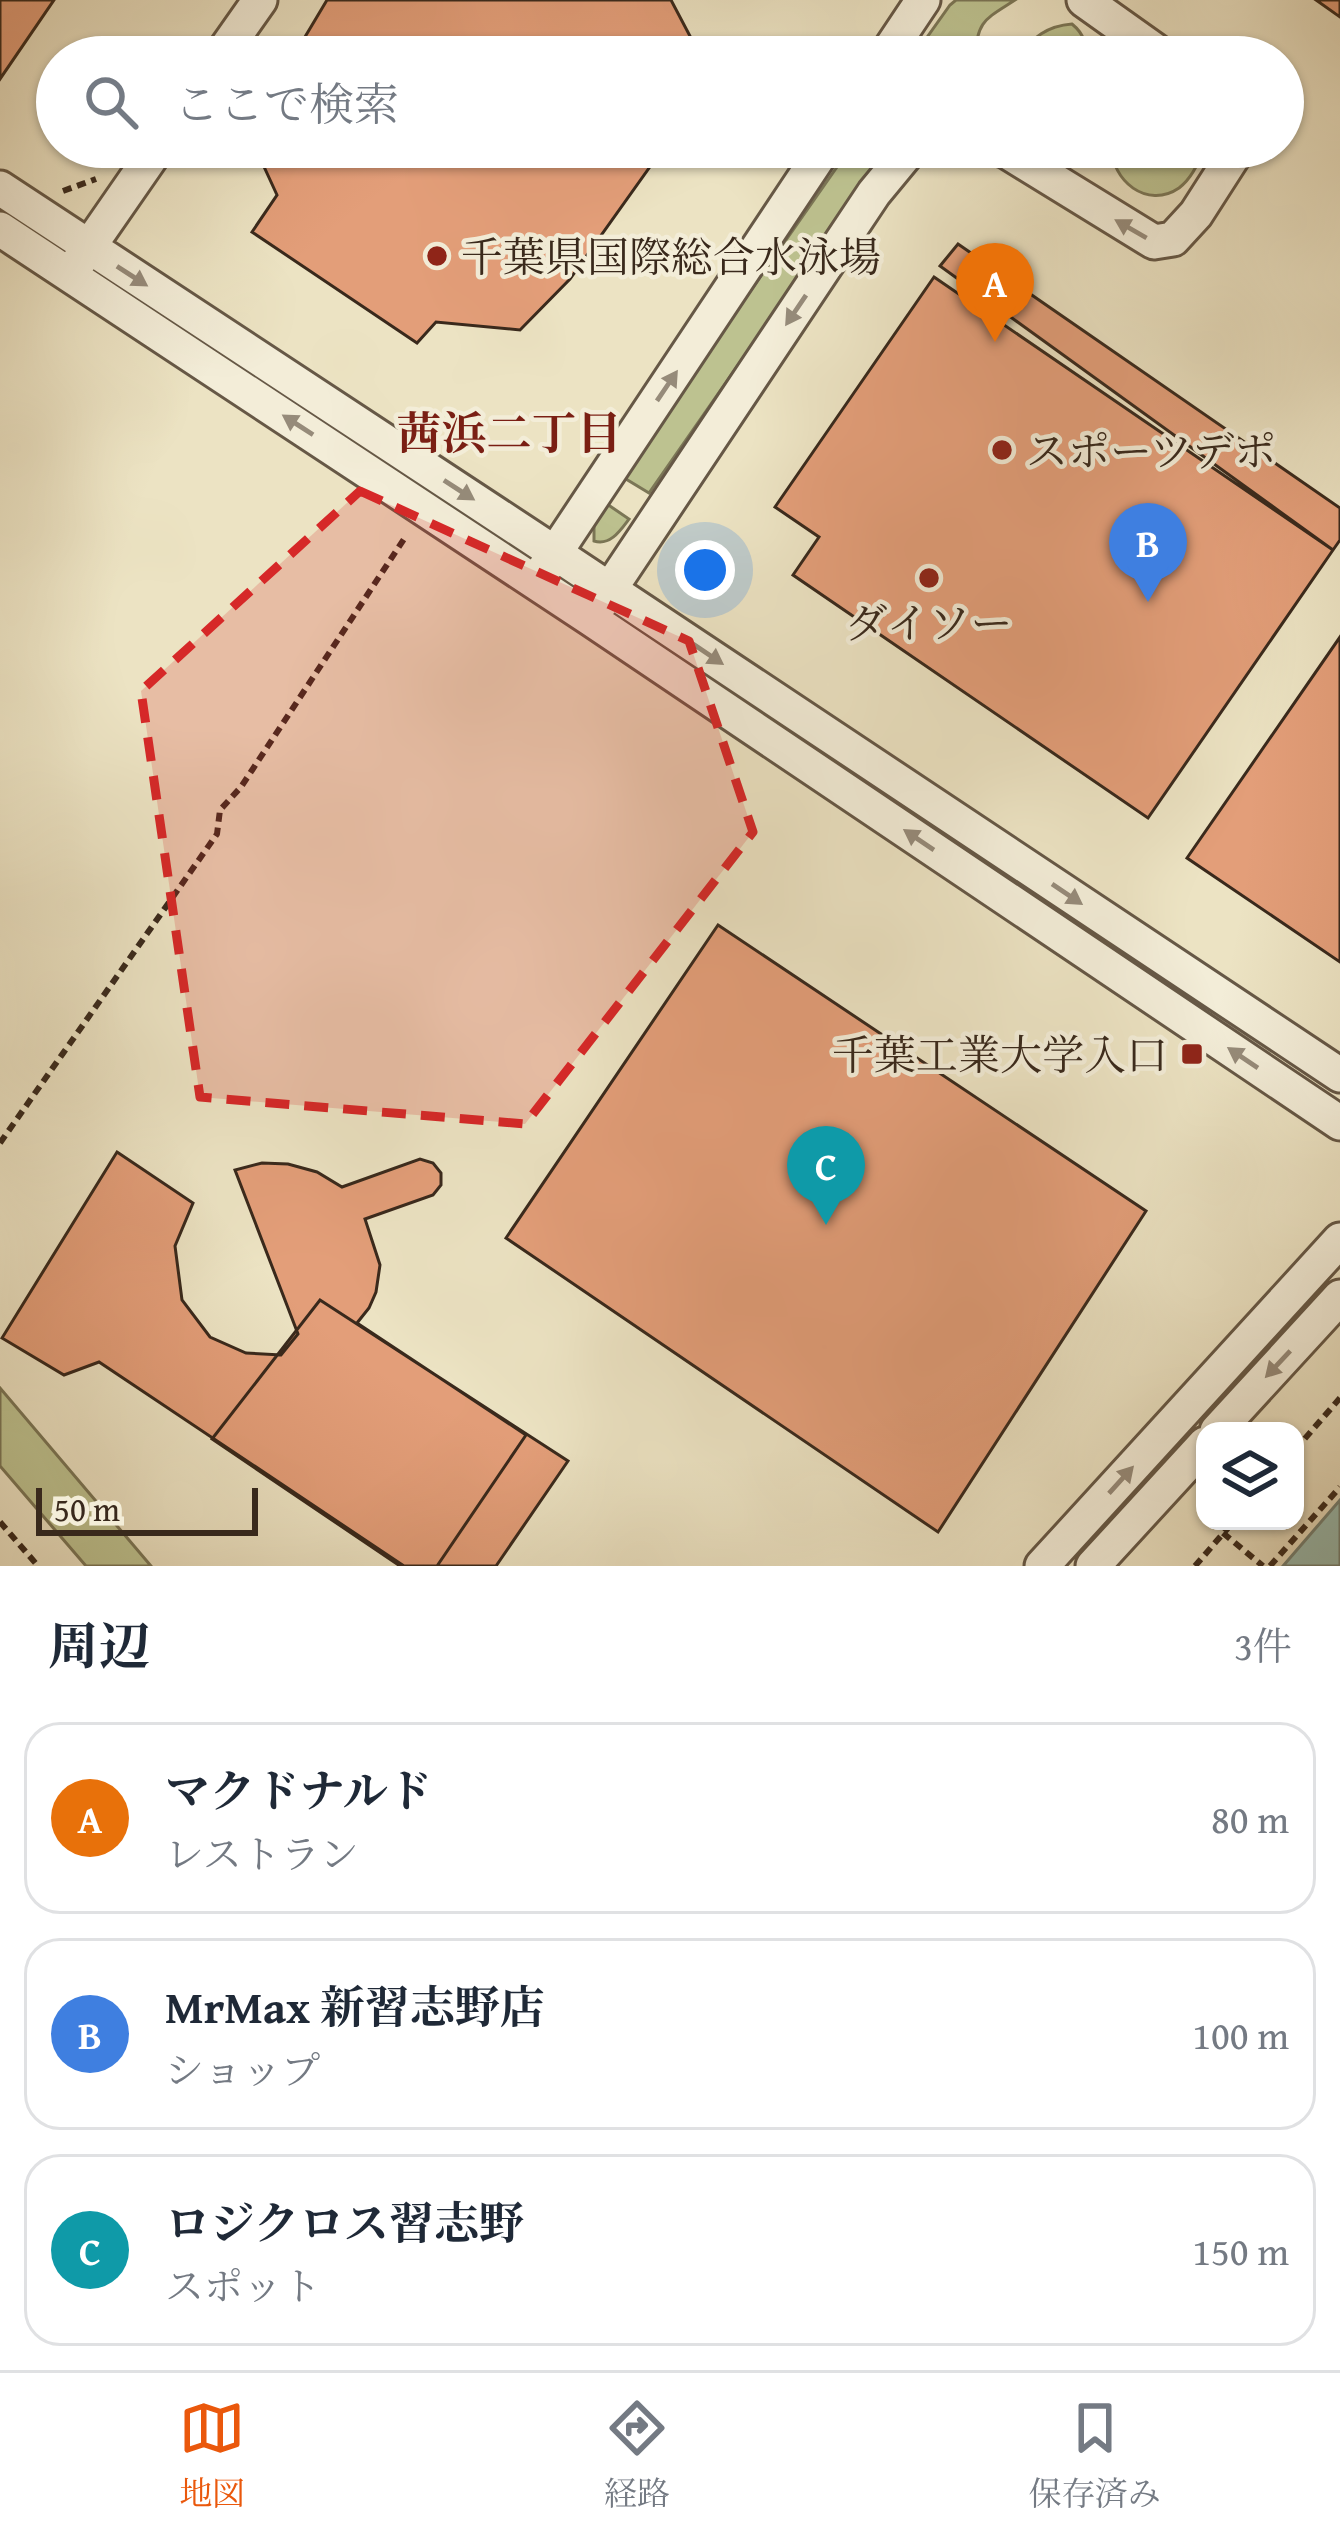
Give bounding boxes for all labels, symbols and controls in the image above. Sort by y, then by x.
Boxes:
search box [36,36,1304,168]
icon: search [78,69,144,135]
text: ここで検索 [174,71,399,136]
one-way arrow [1115,220,1148,241]
place label: 千葉県国際総合水泳場 [461,226,881,287]
marker: 千葉県国際総合水泳場 [424,243,450,269]
pin: A [956,243,1034,342]
one-way arrow [116,265,149,287]
one-way arrow [785,294,808,327]
one-way arrow [655,369,677,402]
district label: 茜浜二丁目 [396,400,622,465]
one-way arrow [281,415,314,437]
place label: スポーツデポ [1026,420,1276,481]
marker: スポーツデポ [989,437,1015,463]
one-way arrow [442,478,475,500]
pin: B [1109,503,1187,602]
your location [675,540,735,600]
marker: ダイソー [916,565,942,591]
place label: ダイソー [845,592,1013,653]
one-way arrow [691,643,724,665]
one-way arrow [903,830,936,852]
one-way arrow [1051,882,1084,904]
place label: 千葉工業大学入口 [832,1024,1168,1085]
marker: 千葉工業大学入口 [1179,1041,1205,1067]
one-way arrow [1227,1047,1259,1070]
pin: C [787,1126,865,1225]
one-way arrow [1265,1349,1293,1378]
map controls [1196,1422,1304,1530]
button: layers [1196,1422,1304,1530]
one-way arrow [1107,1465,1135,1494]
scale bar [36,1482,258,1535]
text: 50 m [54,1485,120,1533]
text: 周辺 [48,1608,150,1683]
text: 3件 [1234,1617,1292,1674]
text: マクドナルド [165,1758,433,1823]
text: A [78,1790,102,1847]
text: 80 m [1211,1790,1289,1847]
text: レストラン [165,1825,359,1882]
text: MrMax 新習志野店 [165,1974,545,2039]
text: B [78,2006,102,2063]
text: 100 m [1192,2006,1289,2063]
text: ショップ [165,2041,320,2098]
text: ロジクロス習志野 [165,2190,524,2255]
text: C [79,2222,101,2279]
text: 150 m [1192,2222,1289,2279]
text: スポット [165,2257,321,2314]
tab: 地図 [179,2395,245,2517]
tab: 経路 [604,2395,670,2517]
tab: 保存済み [1029,2395,1161,2517]

